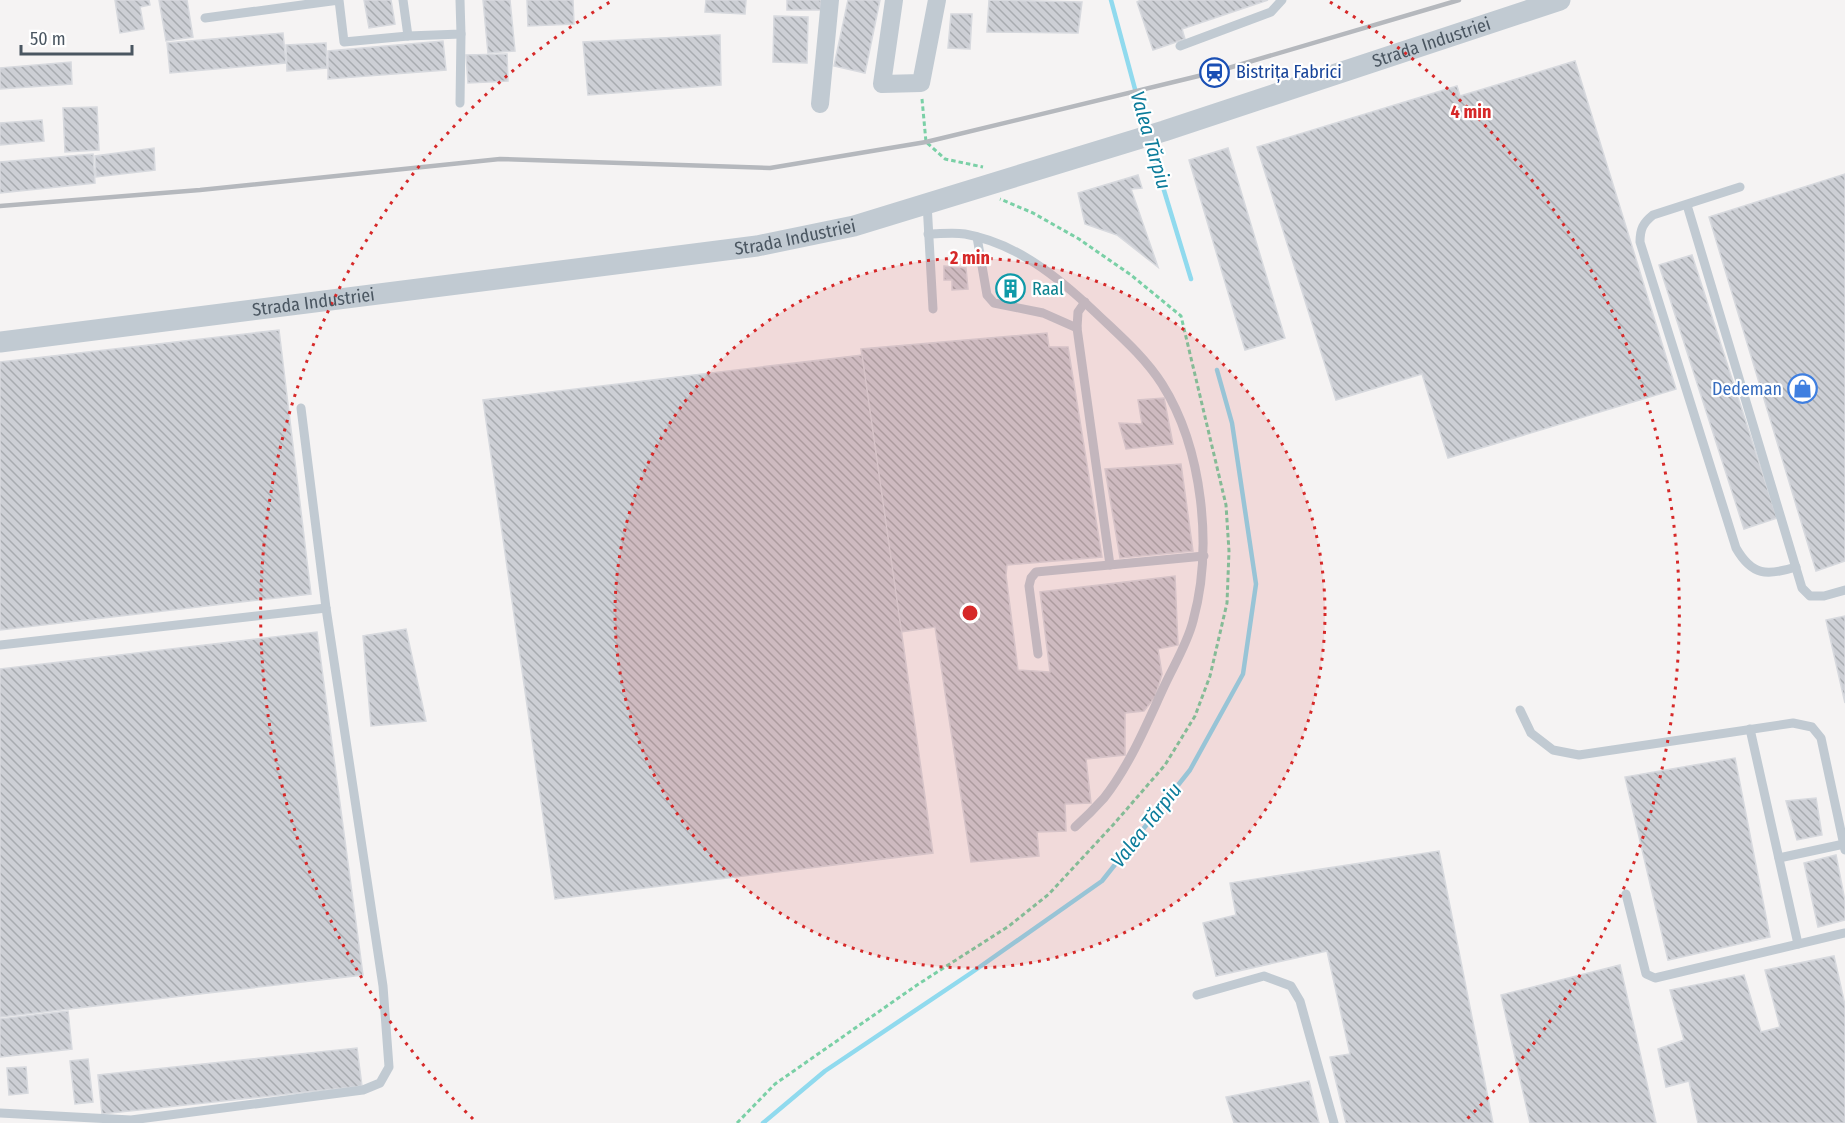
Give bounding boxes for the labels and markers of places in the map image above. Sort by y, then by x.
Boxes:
station icon: Bistrița Fabrici [1199,56,1231,88]
place label: Bistrița Fabrici [1236,61,1342,83]
building icon: Raal [995,273,1027,305]
place label: Raal [1032,278,1064,300]
shop icon: Dedeman [1787,373,1819,405]
place label: Dedeman [1712,378,1782,400]
centre of rings [960,603,980,623]

